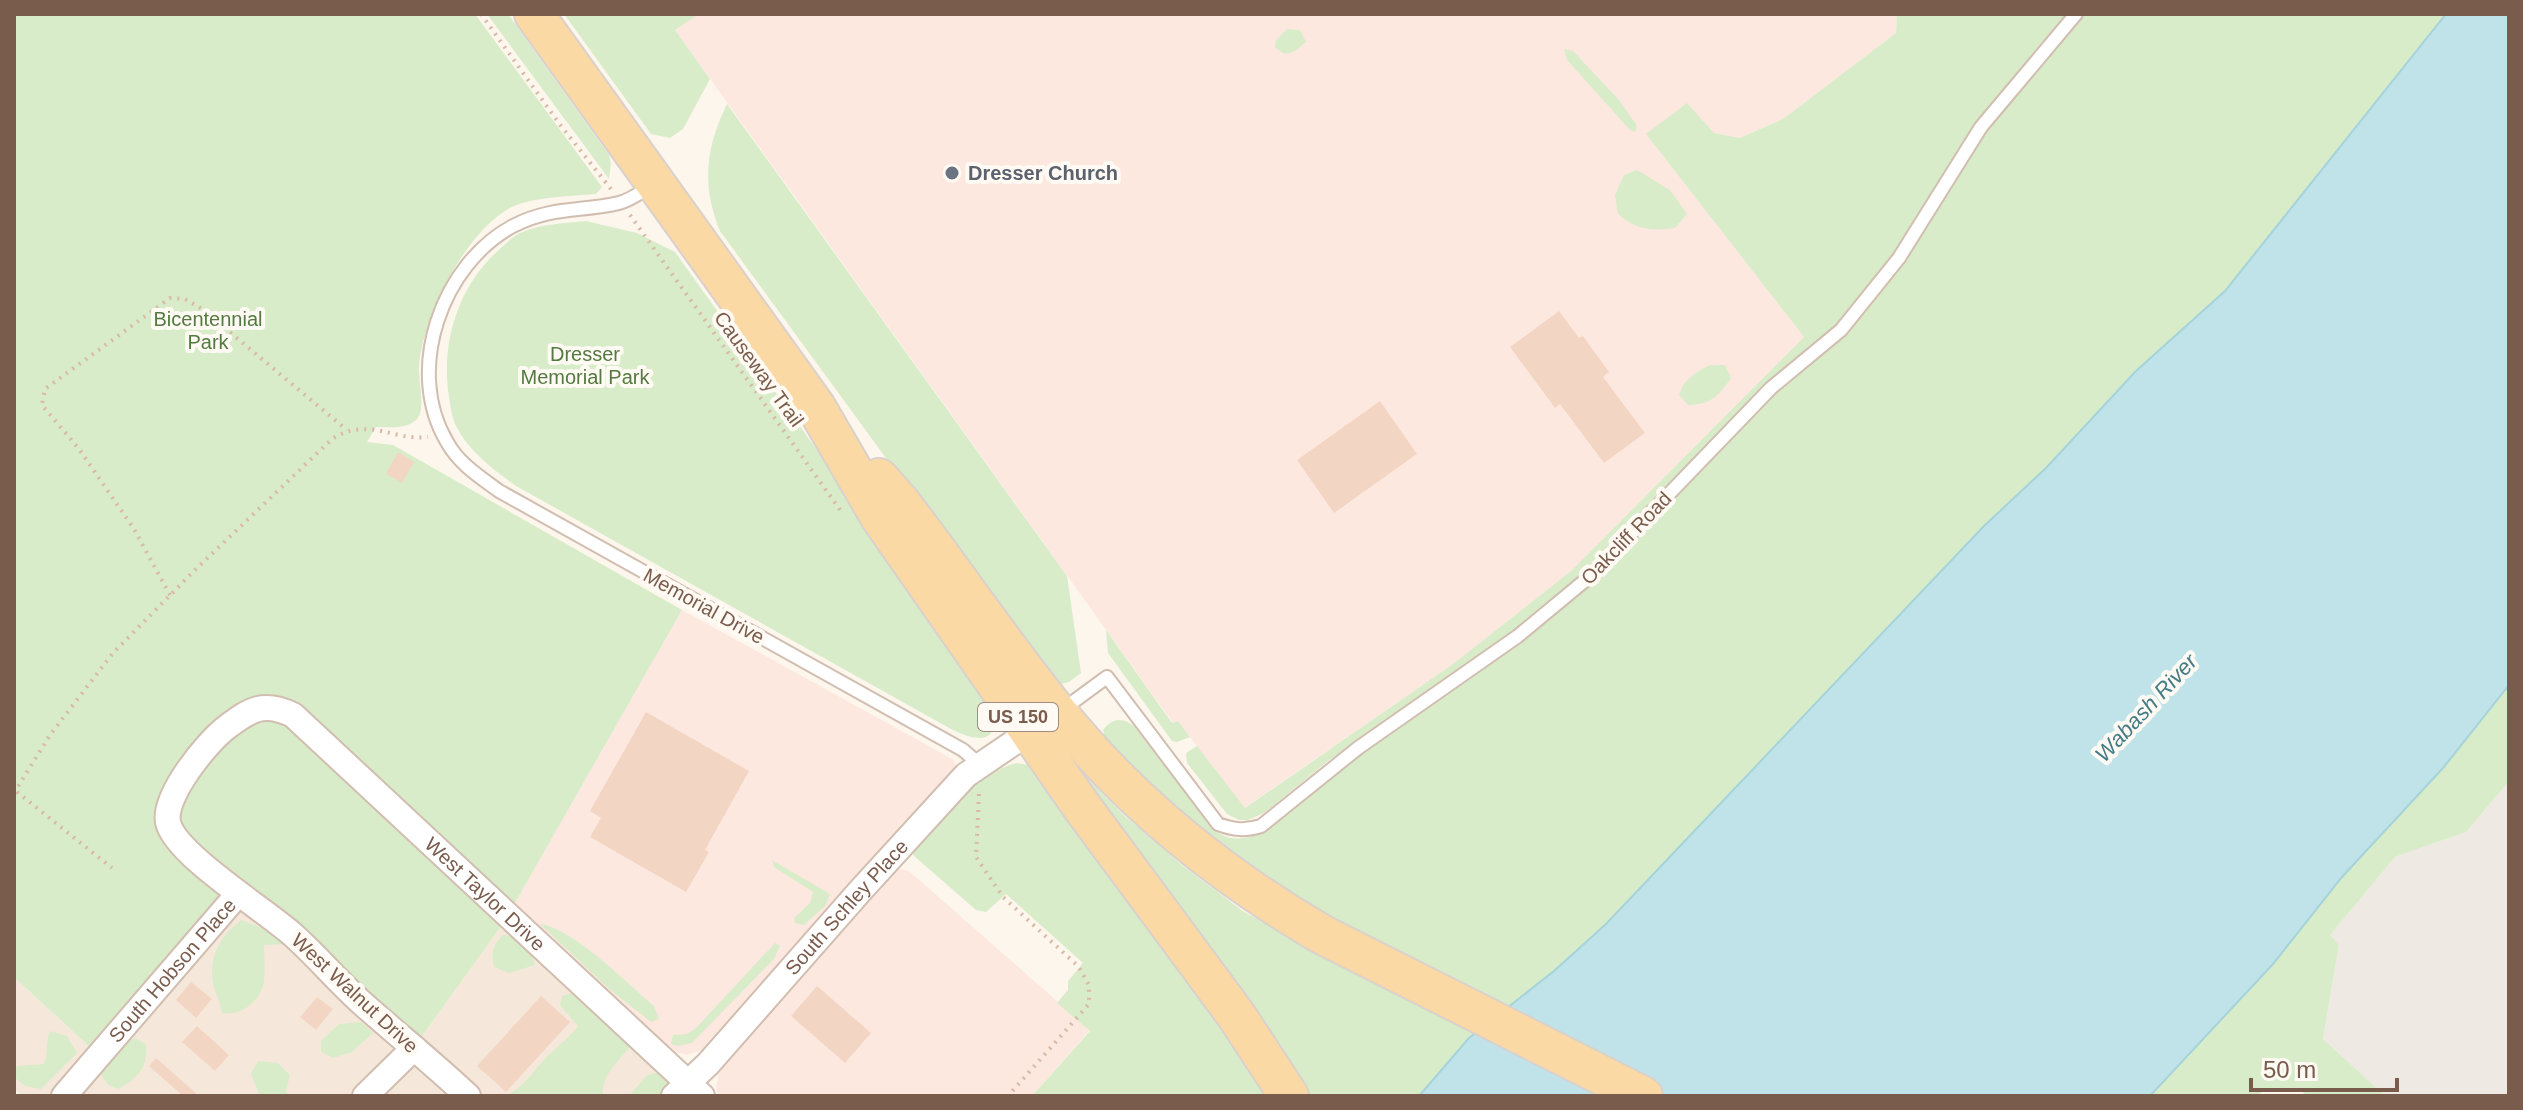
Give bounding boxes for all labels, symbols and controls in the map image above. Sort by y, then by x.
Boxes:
place label: Dresser Church [968,162,1118,184]
marker: Dresser Church [943,164,961,182]
street label: Causeway Trail [710,307,808,431]
park label: Bicentennial Park [154,308,262,353]
park label: Dresser Memorial Park [521,343,650,388]
street label: Oakcliff Road [1577,487,1675,589]
street label: Memorial Drive [640,564,768,648]
water label: Wabash River [2090,648,2203,767]
road number: US 150 [978,703,1058,731]
street label: West Taylor Drive [421,833,550,955]
street label: South Schley Place [781,835,912,979]
street label: South Hobson Place [104,894,240,1047]
street label: West Walnut Drive [287,929,423,1057]
scale bar [2251,1042,2397,1092]
text: 50 m [2263,1056,2316,1083]

